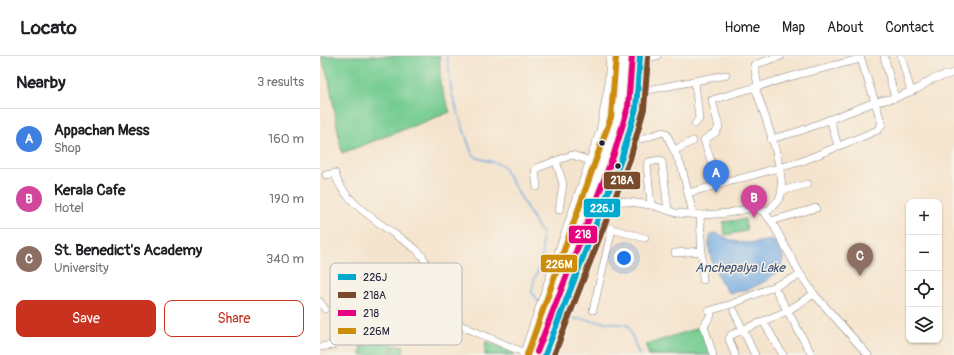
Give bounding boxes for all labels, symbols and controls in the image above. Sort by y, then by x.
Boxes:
text: Locato [20,16,77,40]
text: Home [725,19,760,36]
text: Map [782,19,805,36]
text: About [827,19,863,36]
text: Contact [885,19,934,36]
text: Nearby [16,72,65,93]
text: 3 results [257,74,304,90]
text: Appachan Mess [54,121,149,140]
text: A [25,131,33,147]
text: 160 m [268,131,304,147]
unlabelled marker [597,138,607,148]
text: Shop [54,140,81,156]
pin: A [703,160,729,193]
unlabelled marker [613,161,623,171]
line badge: 218A [603,171,641,190]
text: 218A [610,174,634,187]
text: Kerala Cafe [54,181,125,200]
pin: B [741,185,767,218]
text: B [25,191,33,207]
text: 190 m [269,191,304,207]
line badge: 226J [583,198,621,218]
map controls [906,199,942,343]
button: + [906,199,942,235]
text: Hotel [54,200,84,216]
text: 226J [590,202,615,215]
line badge: 218 [568,225,598,244]
text: 218 [575,228,591,241]
button: − [906,235,942,271]
text: St. Benedict's Academy [54,241,202,260]
pin: C [847,243,873,276]
your location [614,248,634,268]
text: C [25,251,33,267]
text: 340 m [266,251,304,267]
line badge: 226M [540,254,578,273]
text: 226M [546,258,572,271]
text: University [54,260,108,276]
water label: Anchepalya Lake [695,260,786,276]
legend [330,263,462,345]
text: 226J [363,271,387,284]
button: locate [906,271,942,307]
text: 218A [363,289,386,302]
button: Save [16,300,156,337]
button: Share [164,300,304,337]
text: 218 [363,307,379,320]
button: layers [906,307,942,343]
text: 226M [363,325,390,338]

